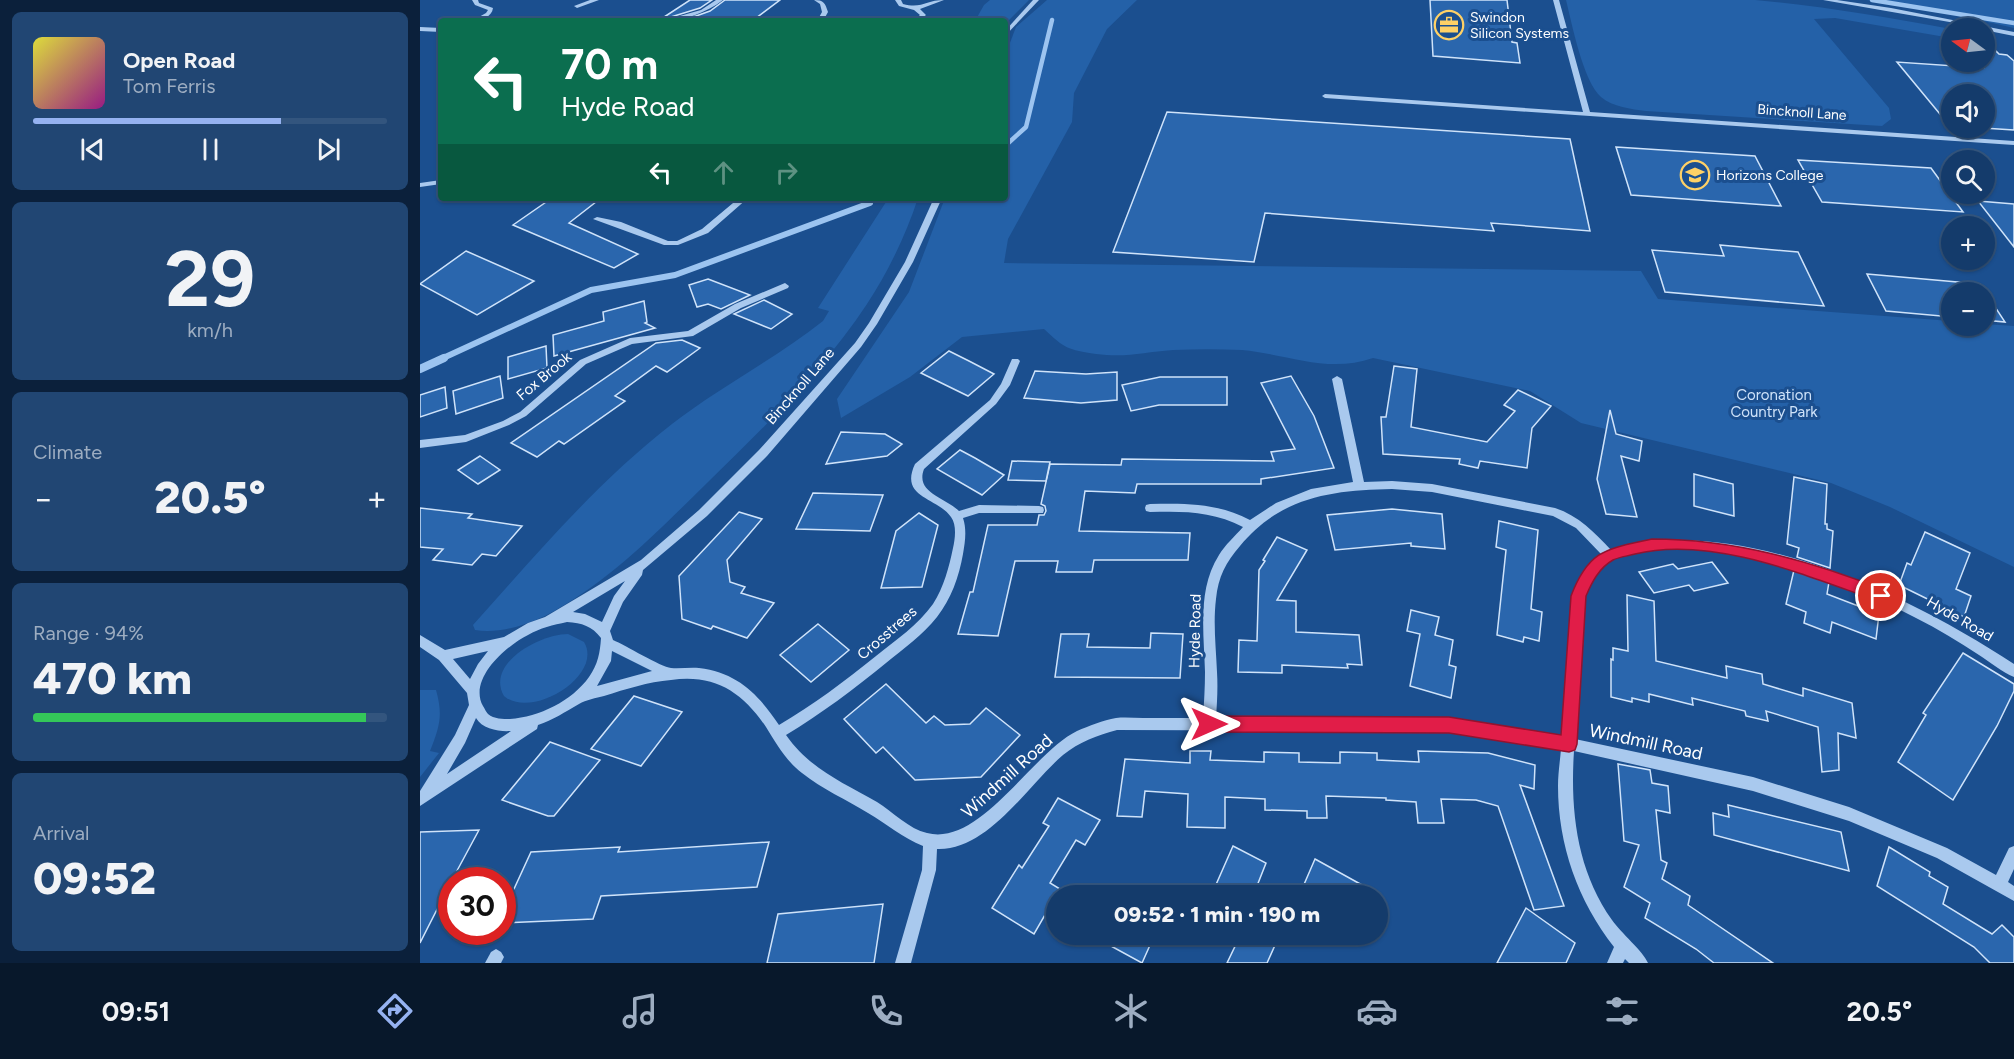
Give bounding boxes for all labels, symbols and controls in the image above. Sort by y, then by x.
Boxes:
office icon: Swindon Silicon Systems [1433,9,1465,41]
place label: Swindon Silicon Systems [1470,9,1569,42]
north arrow [1941,18,1995,72]
map controls [1941,18,1995,336]
text: 70 m [561,39,658,90]
icon: left [462,42,540,120]
text: Open Road [123,47,235,74]
text: Tom Ferris [123,74,216,98]
button: sound [1941,84,1995,138]
text: Hyde Road [561,90,695,123]
street label: Bincknoll Lane [1757,101,1848,124]
icon: previous [76,133,109,166]
icon: pause [194,133,227,166]
icon: next [312,133,345,166]
button: search [1941,150,1995,204]
icon: left [644,156,677,189]
icon: ahead [707,156,740,189]
icon: right [770,156,803,189]
school or university icon: Horizons College [1679,159,1711,191]
place label: Horizons College [1716,167,1824,184]
button: + [1941,216,1995,270]
text: 29 [165,232,255,326]
button: − [1941,282,1995,336]
text: km/h [187,318,233,342]
street label: Bincknoll Lane [762,344,838,428]
street label: Fox Brook [513,347,576,404]
park label: Coronation Country Park [1730,386,1818,421]
text: Climate [33,440,102,464]
text: 20.5° [154,470,266,524]
text: − [33,479,54,518]
text: + [366,479,387,518]
pin [1855,570,1906,621]
icon: arrive [1864,579,1897,612]
street label: Hyde Road [1923,593,1997,645]
street label: Hyde Road [1185,594,1205,668]
street label: Crosstrees [854,602,920,664]
text: Range · 94% [33,621,144,645]
text: 470 km [33,651,192,705]
position arrow [1177,692,1241,756]
street label: Windmill Road [1587,719,1705,765]
street label: Windmill Road [957,729,1057,823]
text: Arrival [33,821,89,845]
text: 09:52 [33,851,156,905]
speed limit sign: 30 [438,867,516,945]
text: 09:52 · 1 min · 190 m [1114,901,1320,928]
icon: directions [374,990,416,1032]
icon: music [619,990,661,1032]
icon: phone [865,990,907,1032]
icon: climate [1110,990,1152,1032]
icon: car [1356,990,1398,1032]
icon: filters [1601,990,1643,1032]
text: 09:51 [102,995,170,1028]
text: 20.5° [1847,995,1912,1028]

